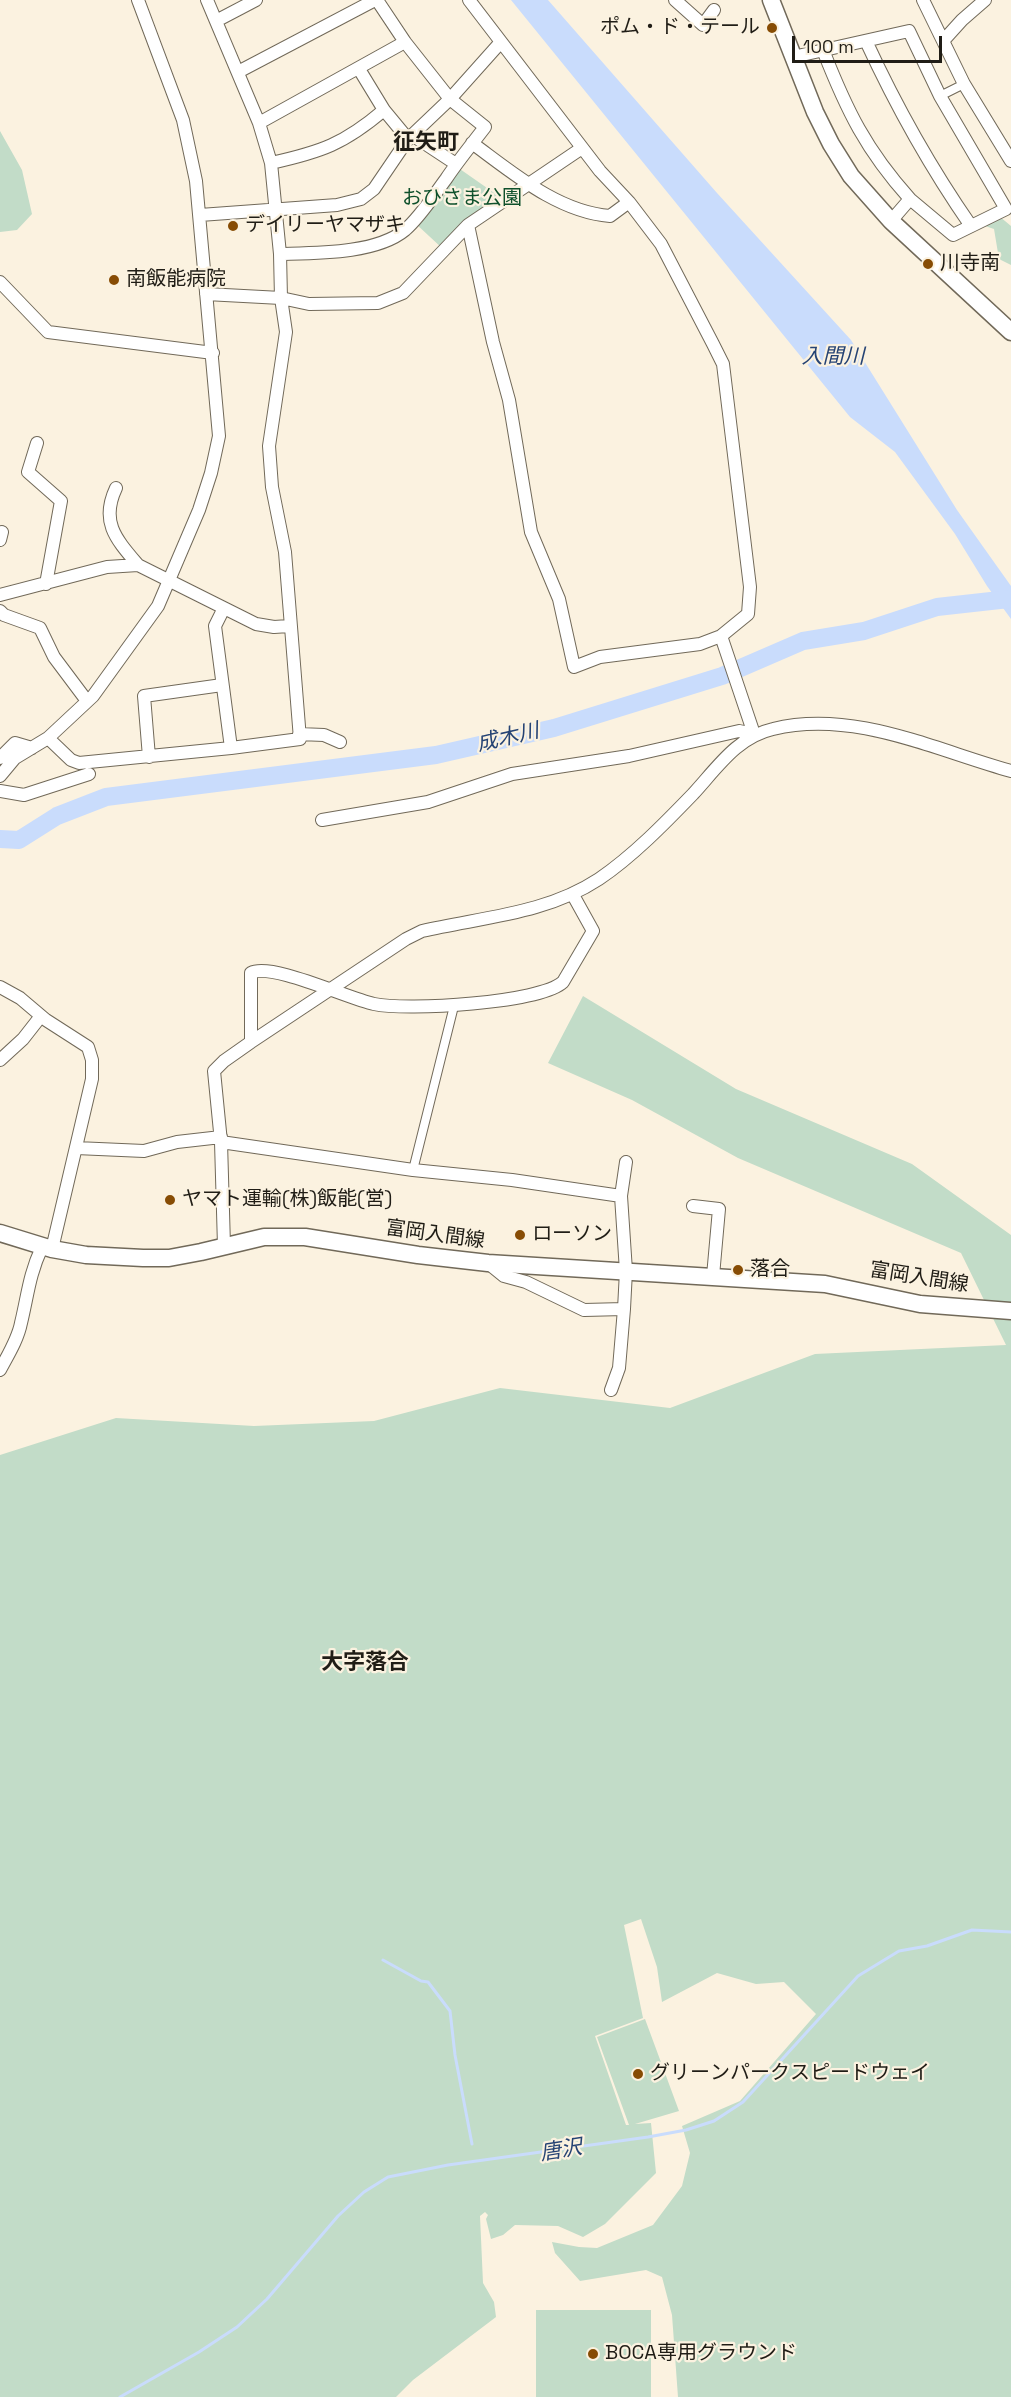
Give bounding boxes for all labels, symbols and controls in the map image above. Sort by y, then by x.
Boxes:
place label: ポム・ド・テール [600,16,760,40]
marker: ポム・ド・テール [765,21,779,35]
scale bar [795,24,945,62]
text: 100 m [803,35,854,58]
district label: 征矢町 [393,130,459,156]
park label: おひさま公園 [402,187,522,211]
place label: デイリーヤマザキ [245,214,405,238]
marker: デイリーヤマザキ [226,219,240,233]
place label: 川寺南 [940,252,1000,276]
marker: 川寺南 [921,257,935,271]
place label: 南飯能病院 [126,268,226,292]
marker: 南飯能病院 [107,273,121,287]
water label: 入間川 [802,344,864,370]
water label: 成木川 [474,719,542,757]
place label: ヤマト運輸(株)飯能(営) [182,1188,392,1212]
marker: ヤマト運輸(株)飯能(営) [163,1193,177,1207]
street label: 富岡入間線 [384,1216,486,1254]
place label: ローソン [532,1223,612,1247]
marker: ローソン [513,1228,527,1242]
place label: 落合 [750,1258,790,1282]
street label: 富岡入間線 [868,1258,970,1298]
marker: 落合 [731,1263,745,1277]
district label: 大字落合 [321,1650,409,1676]
place label: グリーンパークスピードウェイ [650,2062,930,2086]
marker: グリーンパークスピードウェイ [631,2067,645,2081]
water label: 唐沢 [538,2135,584,2167]
place label: BOCA専用グラウンド [605,2342,797,2366]
marker: BOCA専用グラウンド [586,2347,600,2361]

